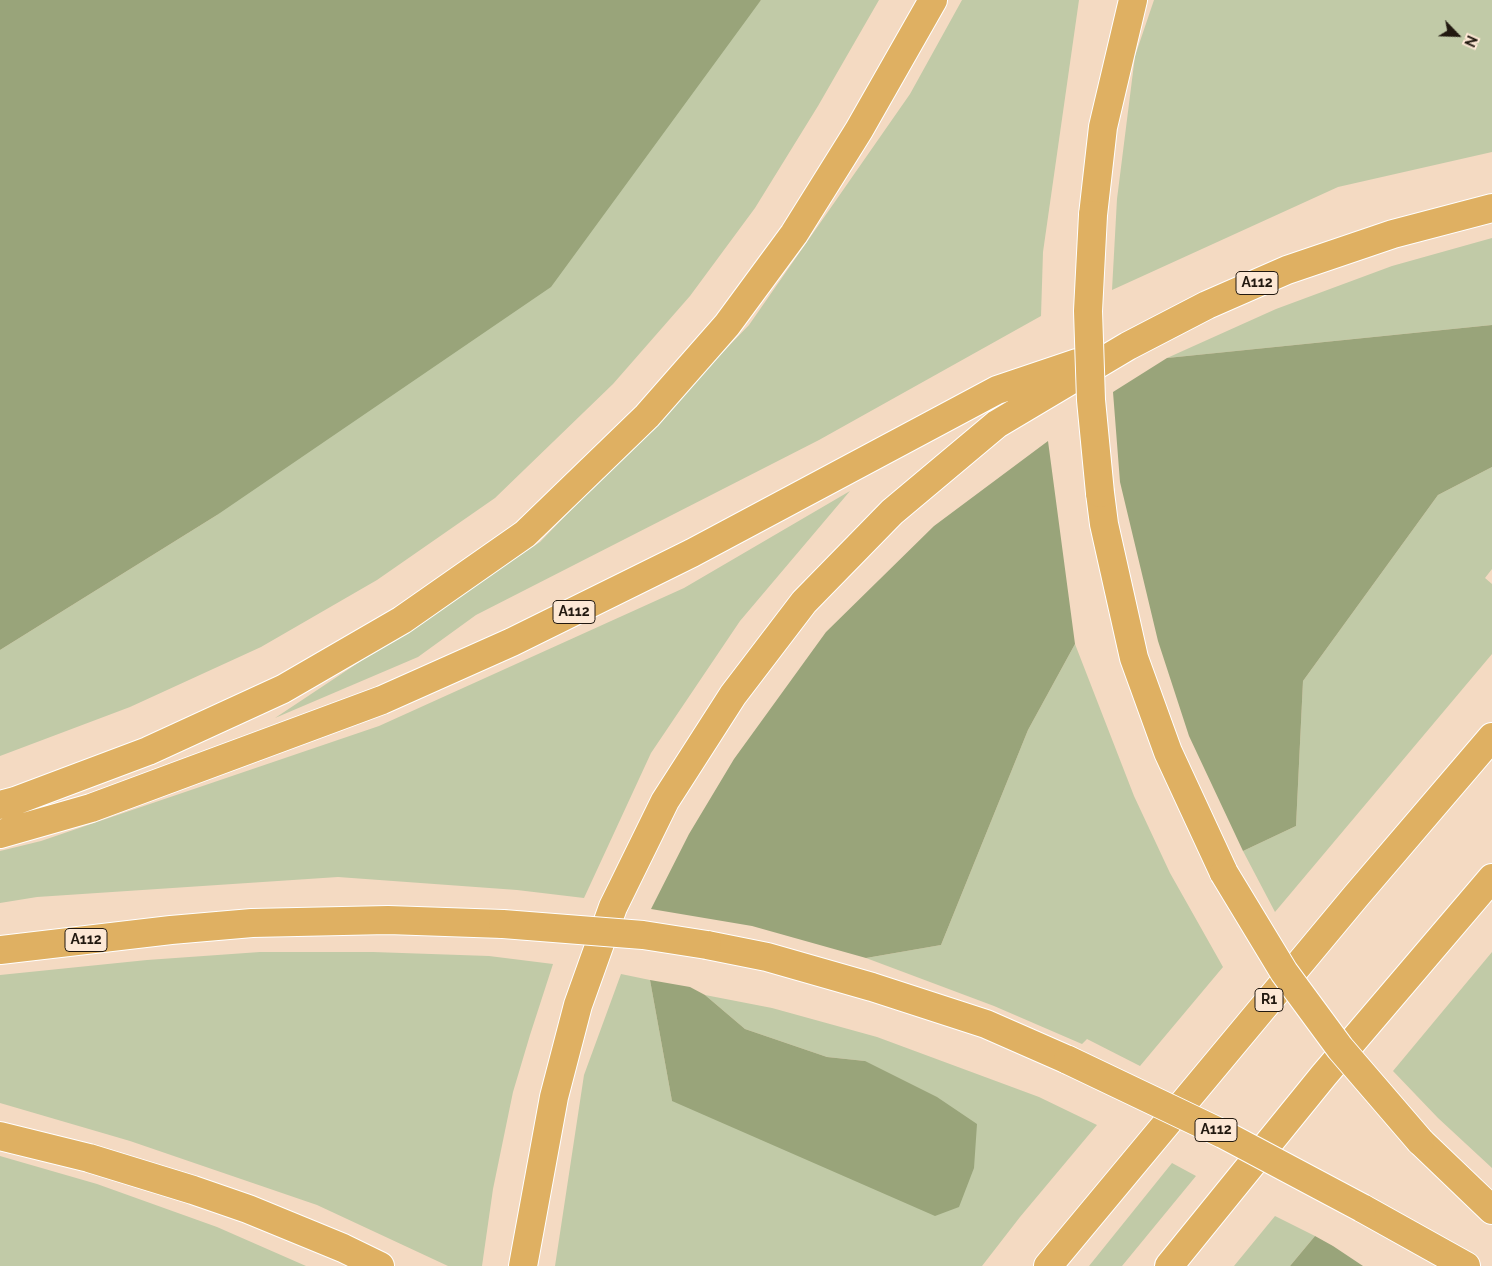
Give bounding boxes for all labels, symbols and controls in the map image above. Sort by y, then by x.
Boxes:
north arrow [1432,10,1482,60]
text: N [1461,33,1480,49]
road number: A112 [1236,272,1278,294]
road number: A112 [553,600,595,624]
road number: A112 [65,928,107,952]
road number: R1 [1255,988,1283,1012]
road number: A112 [1195,1118,1237,1142]

